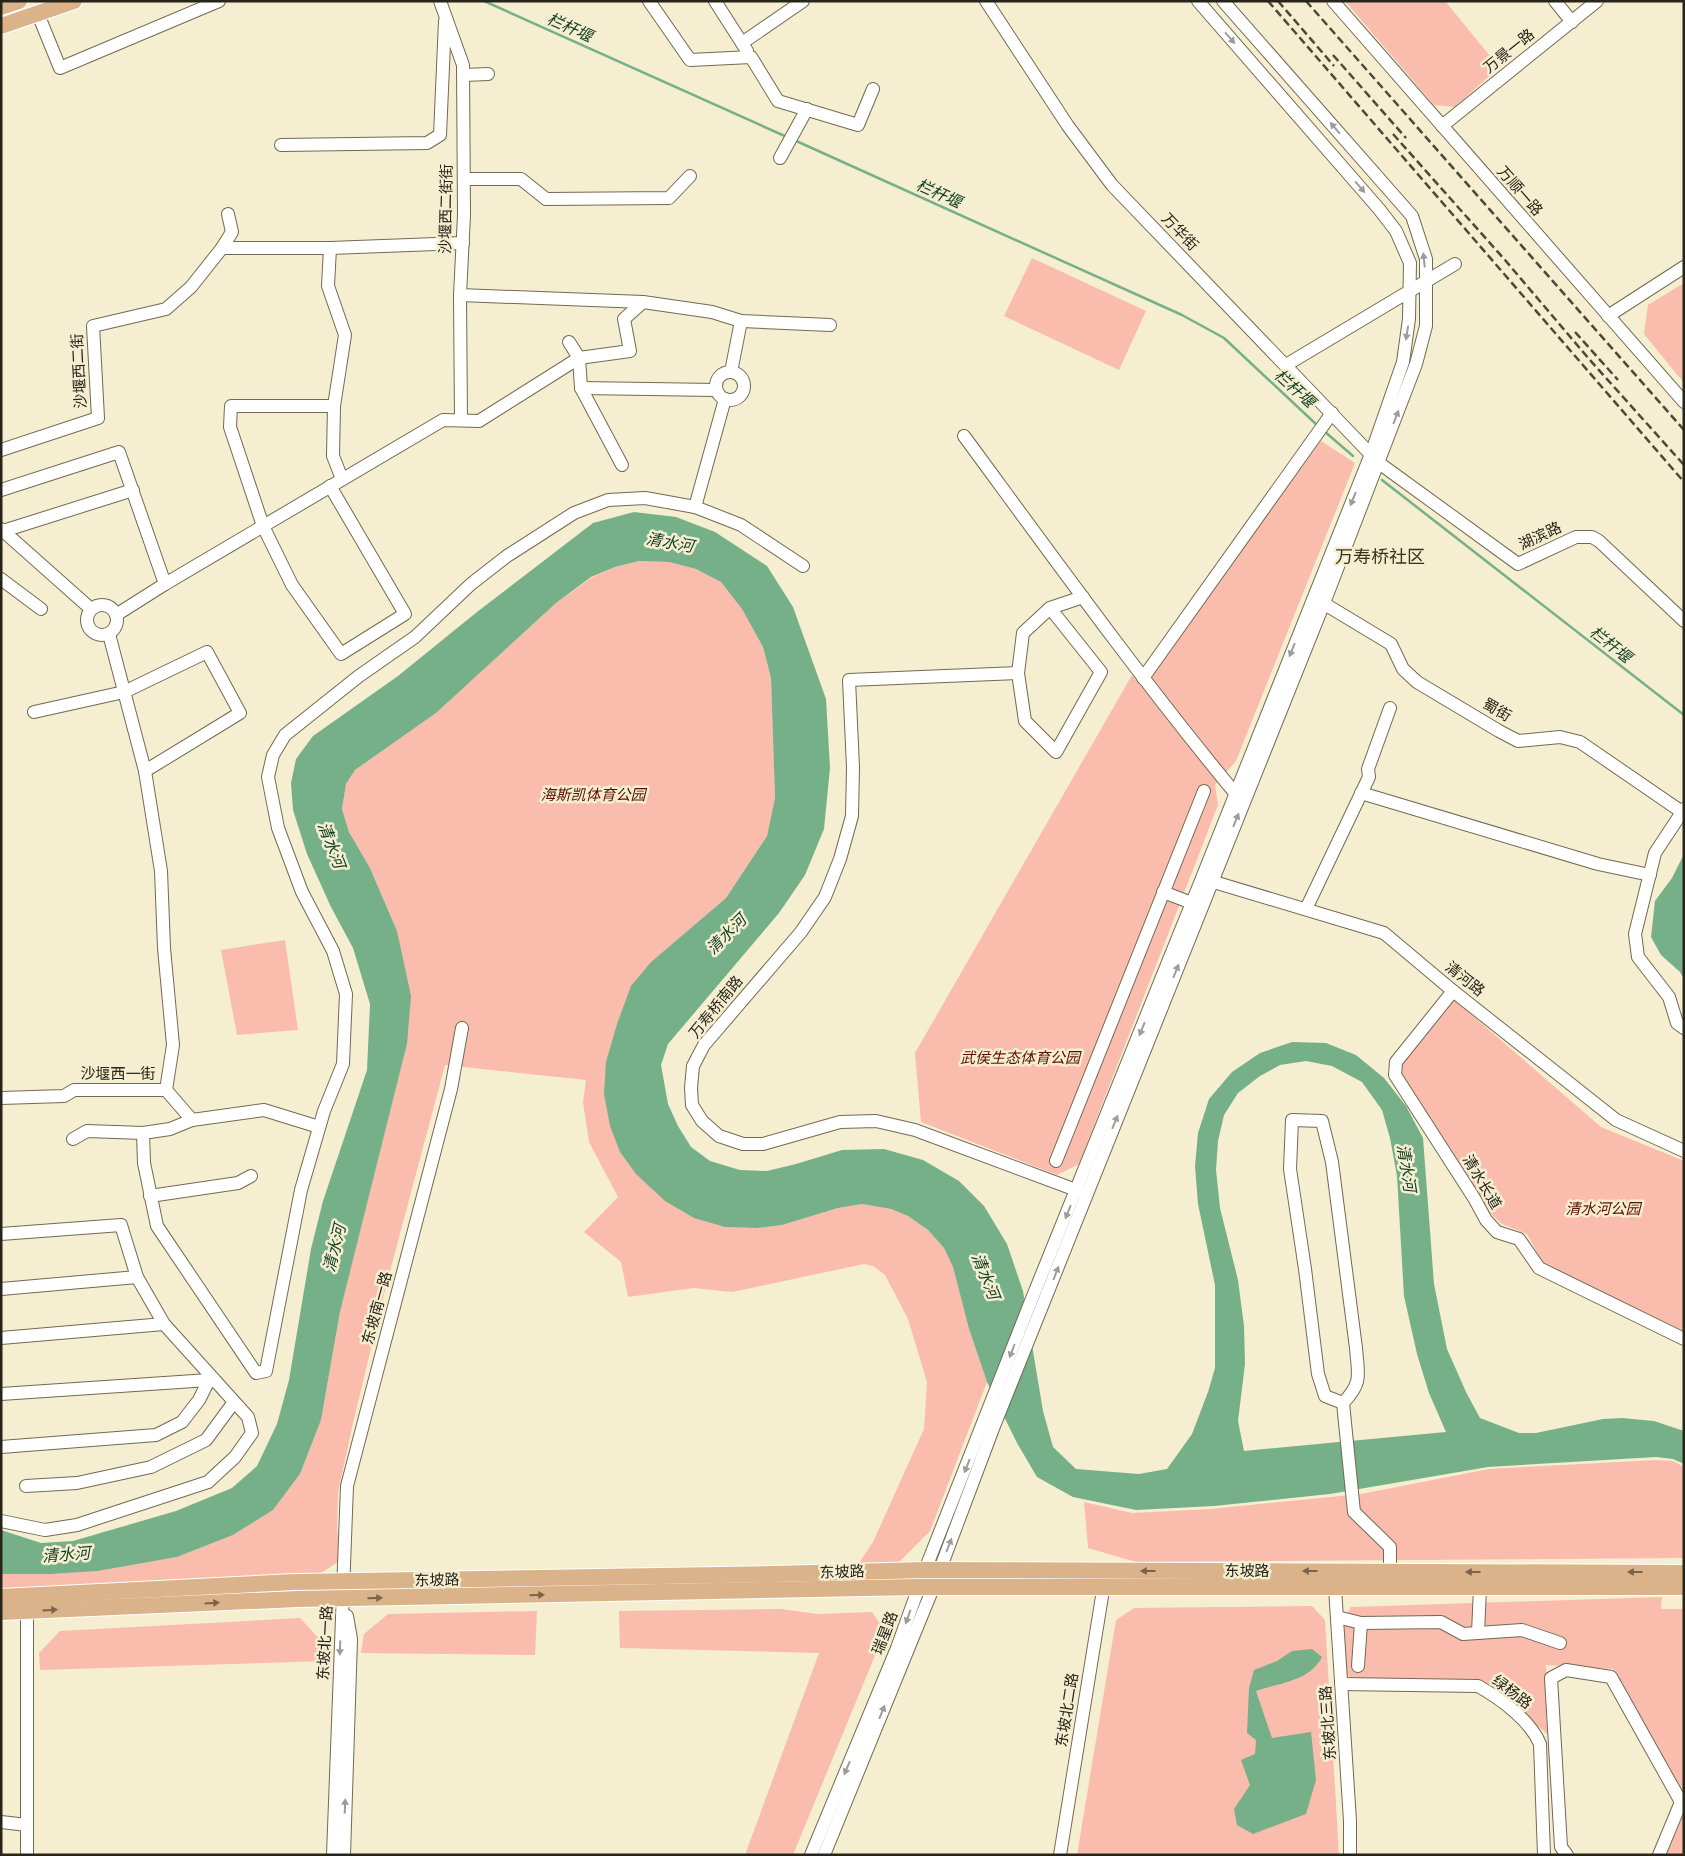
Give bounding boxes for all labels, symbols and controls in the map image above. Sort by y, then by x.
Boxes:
water label: 栏杆堰 [544,5,600,48]
street label: 万景一路 [1477,22,1539,78]
one-way arrow [1225,31,1236,44]
one-way arrow [1329,123,1341,135]
street label: 万顺一路 [1493,160,1549,220]
street label: 沙堰西二街街 [432,164,457,254]
water label: 栏杆堰 [913,171,969,214]
one-way arrow [1355,180,1366,193]
street label: 万华街 [1157,207,1205,255]
one-way arrow [1420,251,1428,267]
one-way arrow [1403,326,1411,342]
street label: 沙堰西二街 [64,333,91,409]
water label: 栏杆堰 [1270,362,1324,414]
one-way arrow [1392,409,1400,424]
one-way arrow [1348,492,1356,506]
street label: 湖滨路 [1514,515,1565,555]
water label: 清水河 [644,525,699,558]
district label: 万寿桥社区 [1335,542,1425,569]
water label: 栏杆堰 [1585,619,1640,669]
one-way arrow [1288,643,1296,657]
street label: 蜀街 [1479,691,1516,726]
park label: 海斯凯体育公园 [540,782,647,805]
one-way arrow [1233,813,1241,827]
water label: 清水河 [313,818,354,874]
water label: 清水河 [700,906,753,959]
street label: 清河路 [1441,955,1491,1001]
one-way arrow [1172,963,1180,978]
street label: 万寿桥南路 [682,970,747,1042]
one-way arrow [1137,1022,1145,1036]
park label: 武侯生态体育公园 [960,1045,1082,1068]
street label: 沙堰西一街 [80,1061,156,1084]
one-way arrow [1112,1114,1119,1129]
water label: 清水河 [1392,1142,1424,1196]
street label: 清水长道 [1458,1150,1509,1213]
park label: 清水河公园 [1565,1196,1642,1219]
one-way arrow [1064,1205,1072,1220]
water label: 清水河 [316,1219,351,1274]
water label: 清水河 [967,1249,1008,1305]
one-way arrow [1052,1265,1060,1280]
street label: 东坡南一路 [355,1268,396,1347]
one-way arrow [1008,1344,1016,1359]
one-way arrow [962,1459,970,1473]
one-way arrow [945,1538,953,1552]
water label: 清水河 [41,1539,94,1567]
street label: 东坡路 [819,1558,865,1583]
street label: 东坡路 [1224,1558,1270,1581]
street label: 东坡路 [414,1567,460,1590]
one-way arrow [1139,1567,1155,1575]
one-way arrow [1302,1567,1318,1575]
one-way arrow [1464,1568,1480,1576]
one-way arrow [1627,1568,1643,1576]
one-way arrow [529,1591,545,1599]
one-way arrow [367,1594,383,1602]
one-way arrow [205,1598,221,1606]
street label: 东坡北一路 [310,1605,337,1681]
one-way arrow [42,1606,58,1614]
street label: 瑞星路 [865,1607,902,1658]
one-way arrow [904,1610,911,1625]
one-way arrow [336,1640,344,1656]
street label: 绿杨路 [1488,1668,1538,1714]
street label: 东坡北二路 [1048,1671,1083,1749]
street label: 东坡北三路 [1312,1685,1341,1761]
one-way arrow [879,1705,887,1720]
one-way arrow [843,1761,851,1776]
one-way arrow [342,1798,350,1814]

